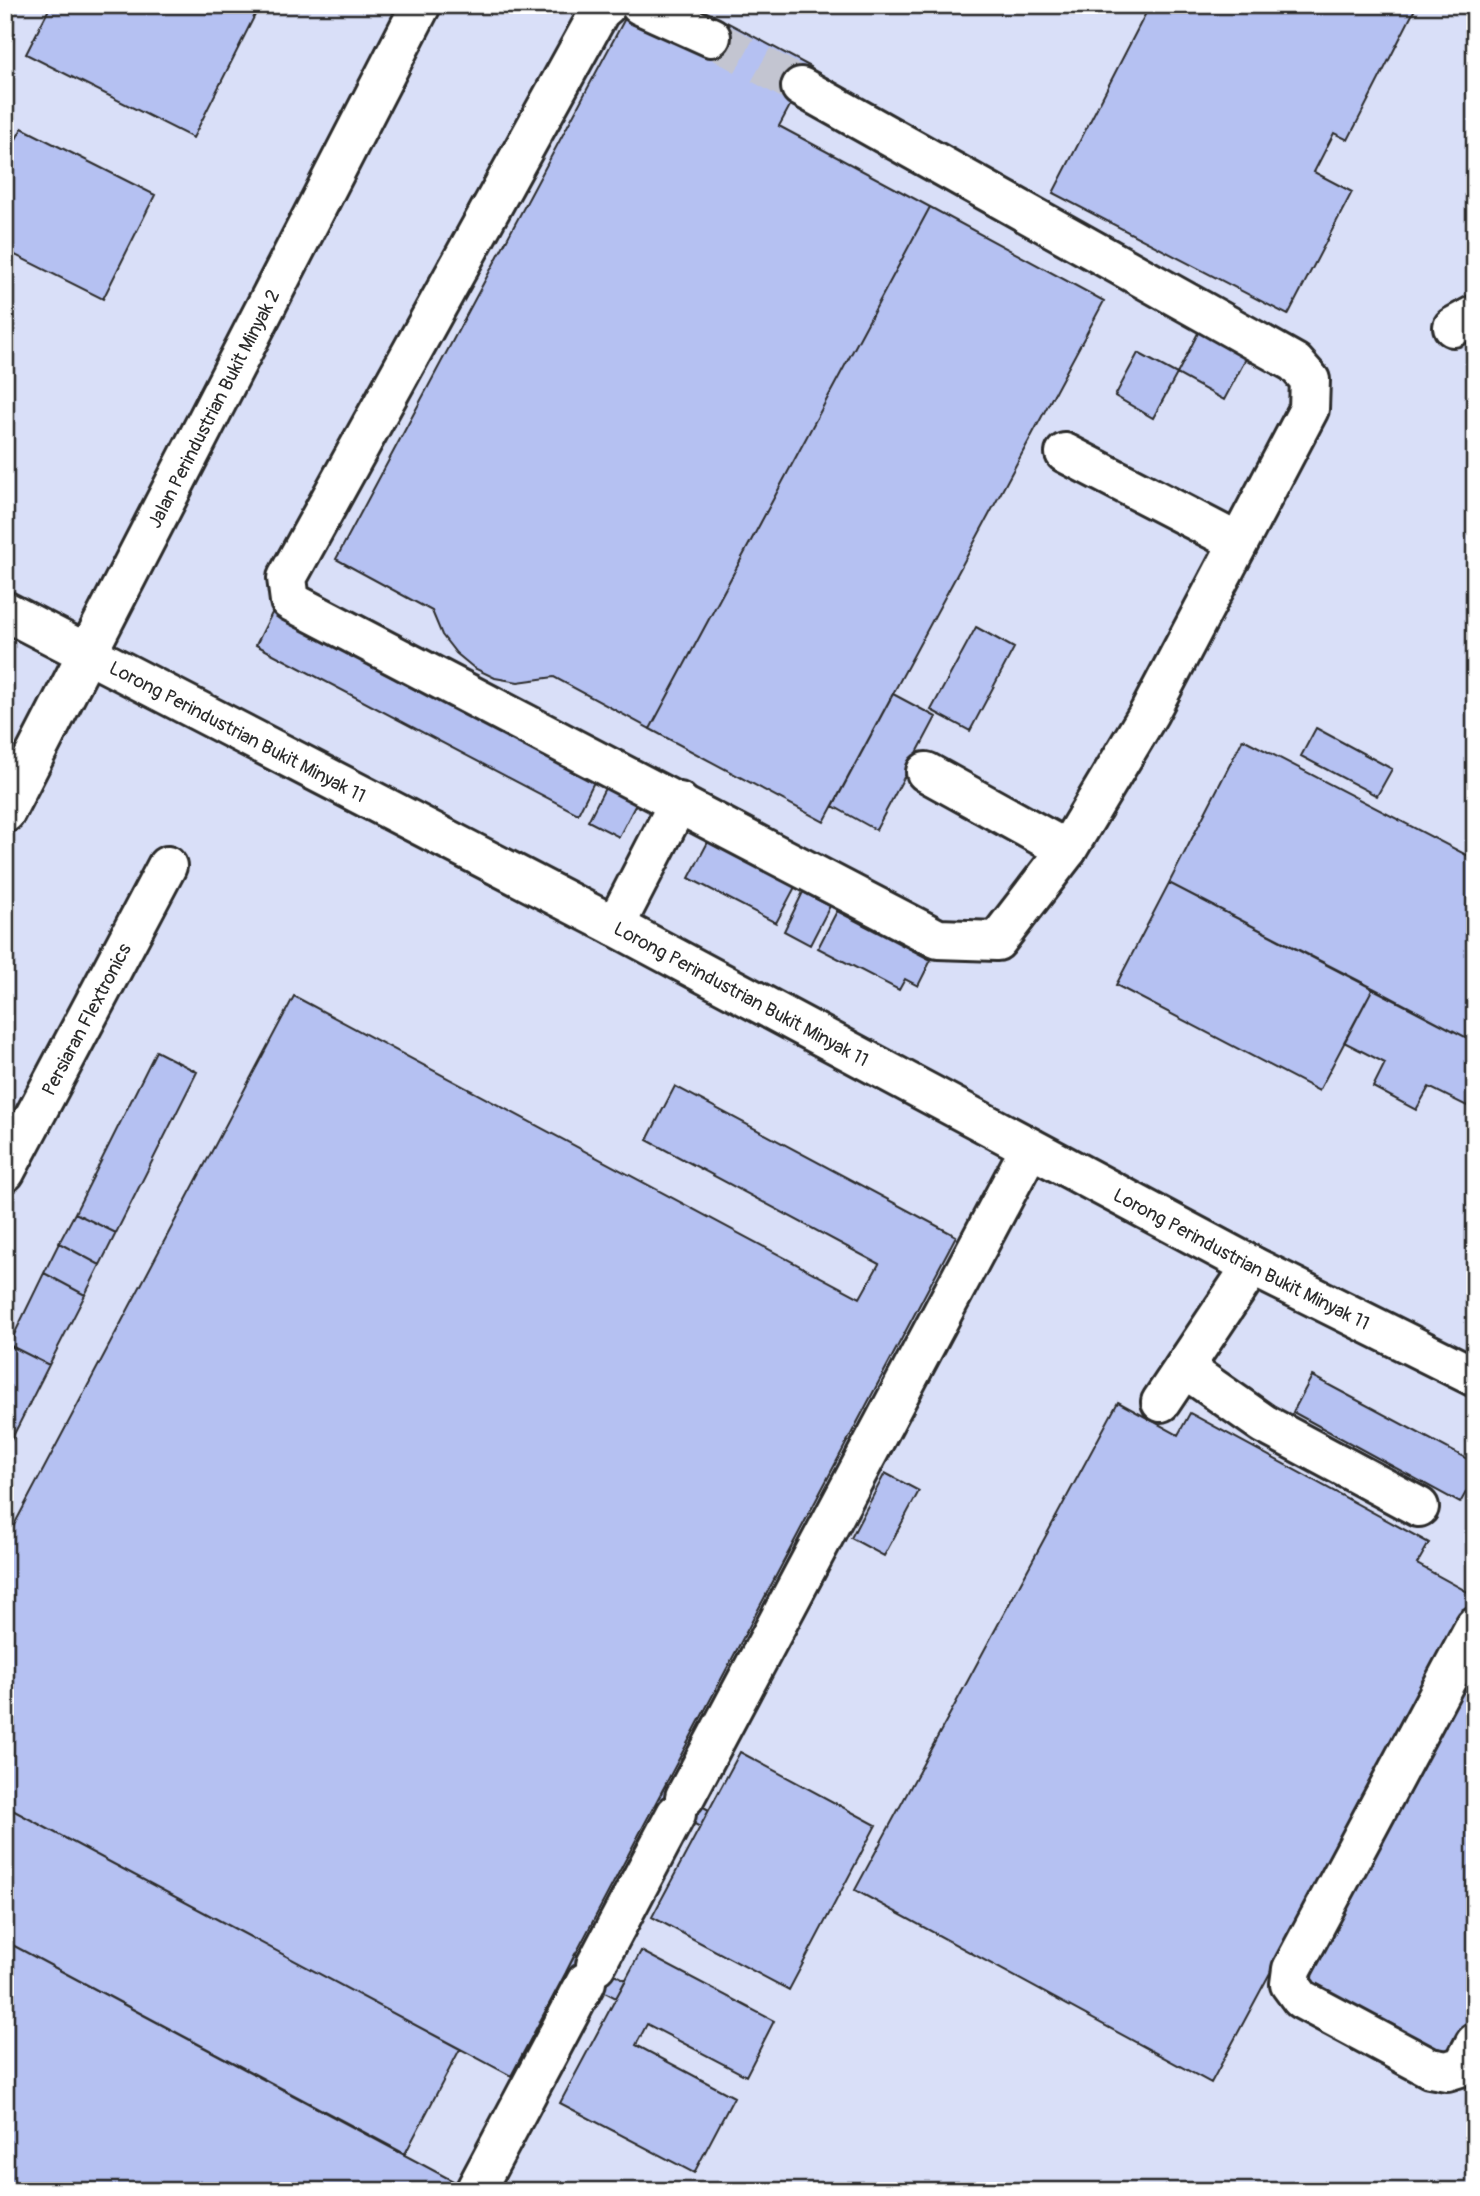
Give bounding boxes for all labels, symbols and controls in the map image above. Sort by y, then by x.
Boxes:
street label: Jalan Perindustrian Bukit Minyak 2 [143,286,285,532]
street label: Lorong Perindustrian Bukit Minyak 11 [105,656,370,808]
street label: Lorong Perindustrian Bukit Minyak 11 [610,917,873,1072]
street label: Persiaran Flextronics [37,939,137,1100]
street label: Lorong Perindustrian Bukit Minyak 11 [1109,1183,1373,1336]

